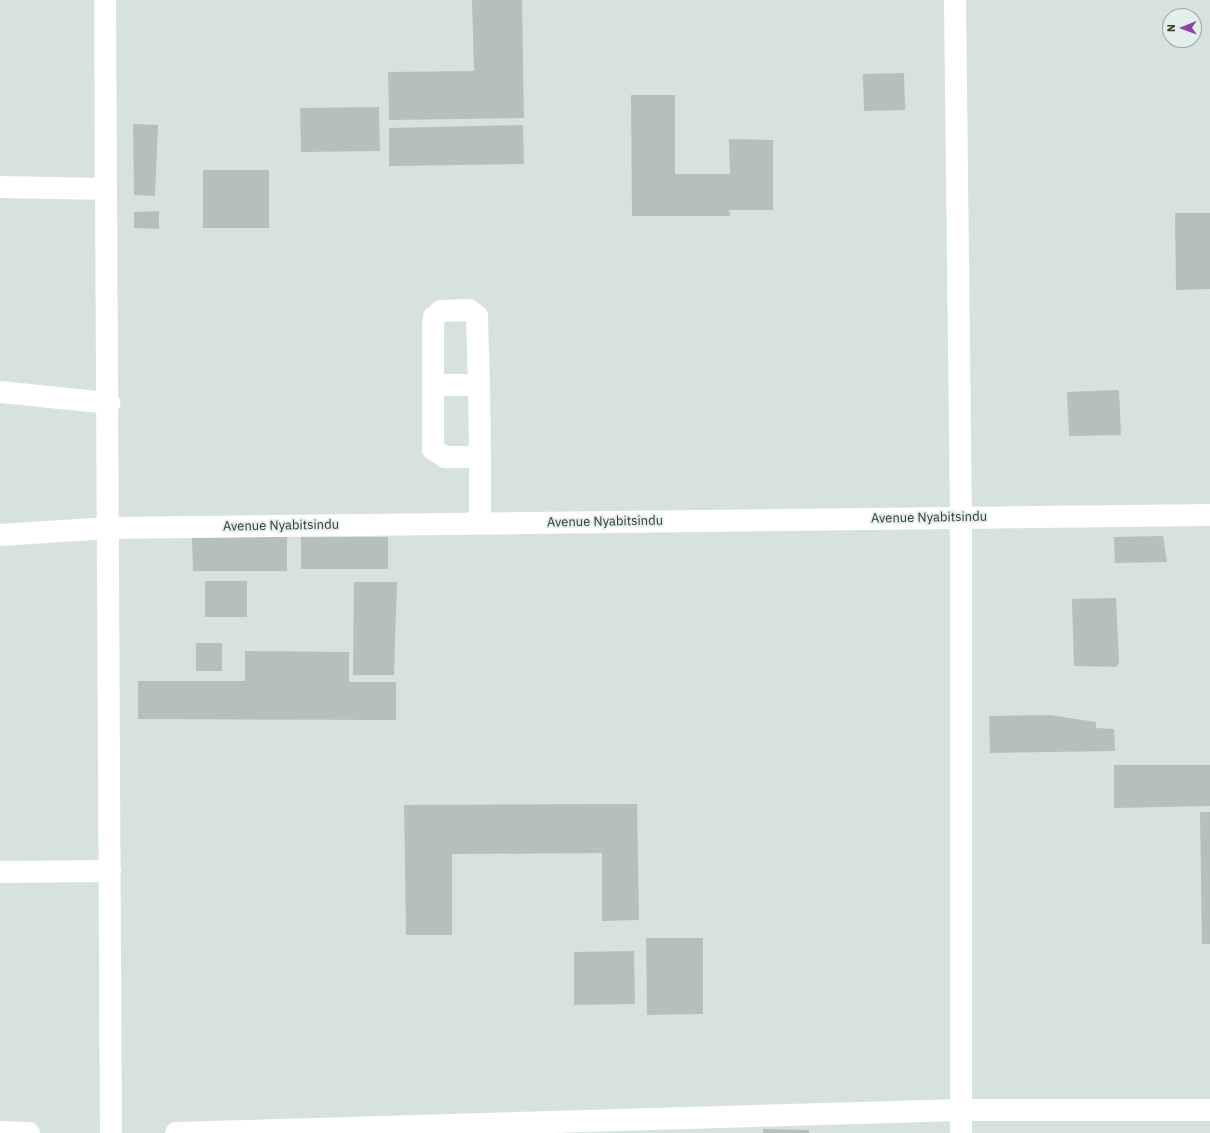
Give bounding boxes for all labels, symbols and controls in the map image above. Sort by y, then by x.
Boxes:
north arrow [1162,8,1202,48]
text: N [1164,24,1178,32]
street label: Avenue Nyabitsindu [871,509,987,527]
street label: Avenue Nyabitsindu [547,513,663,531]
street label: Avenue Nyabitsindu [223,517,339,535]

